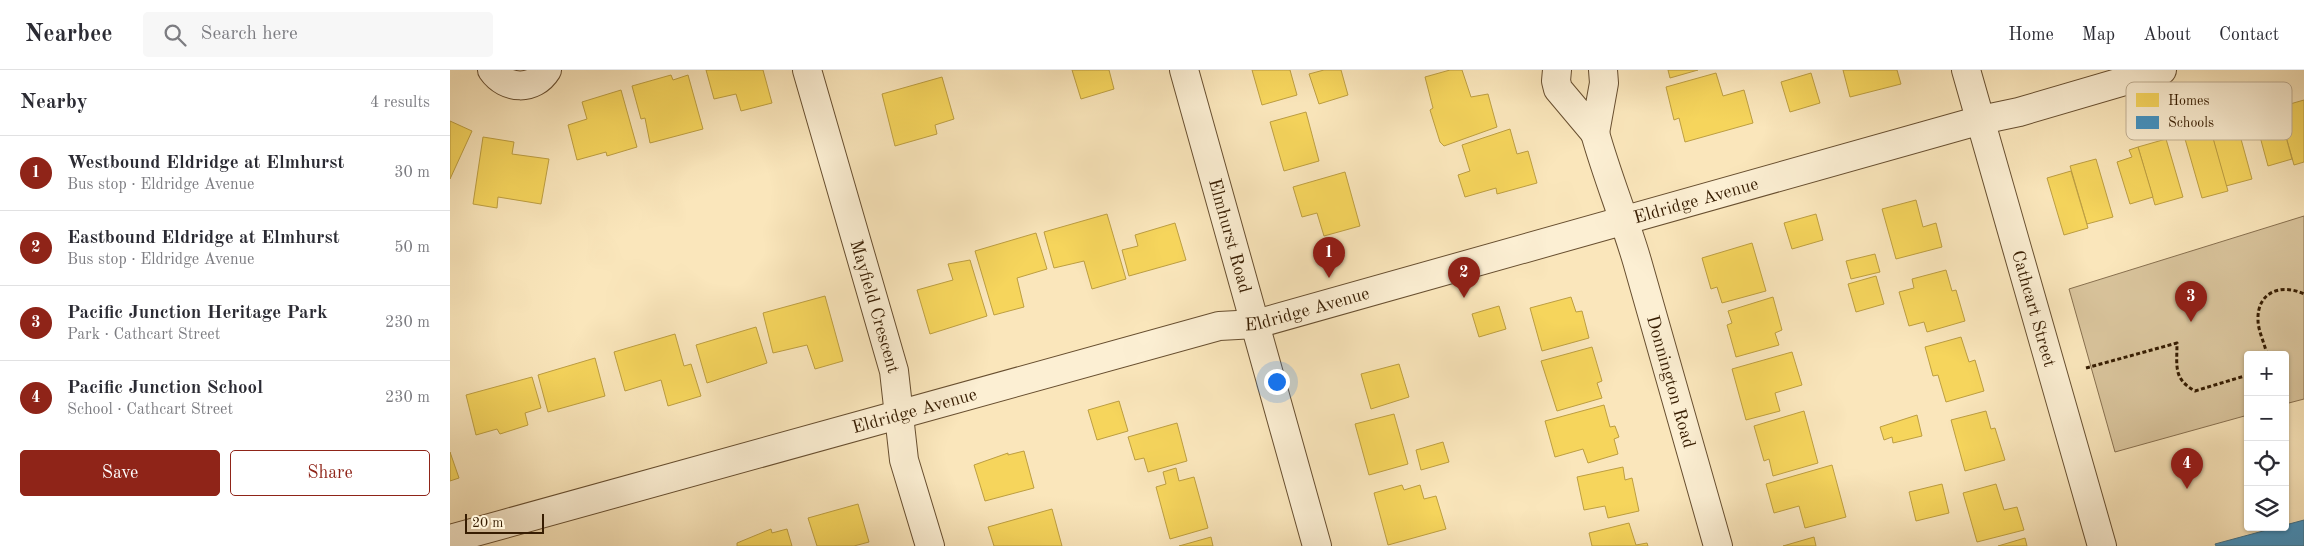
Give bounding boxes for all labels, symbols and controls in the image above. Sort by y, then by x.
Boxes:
search box [143,12,493,57]
icon: search [161,21,189,49]
text: Nearbee [25,23,113,47]
text: Search here [201,25,298,44]
text: Home [2008,26,2054,44]
text: Map [2082,26,2115,44]
text: About [2143,26,2191,44]
text: Contact [2219,26,2279,44]
legend [2126,82,2292,140]
text: Nearby [20,92,88,113]
text: Homes [2168,94,2210,108]
text: 4 results [370,95,430,111]
text: Schools [2168,116,2214,130]
text: Westbound Eldridge at Elmhurst [67,154,344,173]
text: 1 [31,165,41,181]
text: 30 m [394,165,430,181]
street label: Eldridge Avenue [1632,175,1761,227]
text: Bus stop · Eldridge Avenue [67,177,254,193]
street label: Elmhurst Road [1205,177,1254,295]
text: Eastbound Eldridge at Elmhurst [67,229,340,248]
pin: 1 [1313,237,1345,278]
street label: Mayfield Crescent [847,238,902,375]
text: 2 [31,240,41,256]
text: 50 m [394,240,430,256]
street label: Cathcart Street [2008,248,2058,369]
text: Bus stop · Eldridge Avenue [67,252,254,268]
pin: 2 [1448,257,1480,298]
pin: 3 [2175,281,2207,322]
street label: Eldridge Avenue [1244,285,1372,335]
text: Pacific Junction Heritage Park [67,304,328,323]
street label: Donnington Road [1643,313,1698,450]
text: 3 [31,315,41,331]
text: 230 m [385,315,430,331]
text: Park · Cathcart Street [67,327,220,343]
map controls [2244,351,2289,531]
button: + [2244,351,2289,396]
your location [1264,369,1290,395]
text: Pacific Junction School [67,379,263,398]
street label: Eldridge Avenue [850,385,979,437]
text: 4 [31,390,41,406]
text: 230 m [385,390,430,406]
button: − [2244,396,2289,441]
text: School · Cathcart Street [67,402,233,418]
button: locate [2244,441,2289,486]
pin: 4 [2171,448,2203,489]
button: Save [20,450,220,496]
button: Share [230,450,430,496]
button: layers [2244,486,2289,531]
scale bar [465,511,544,534]
text: 20 m [472,516,503,530]

